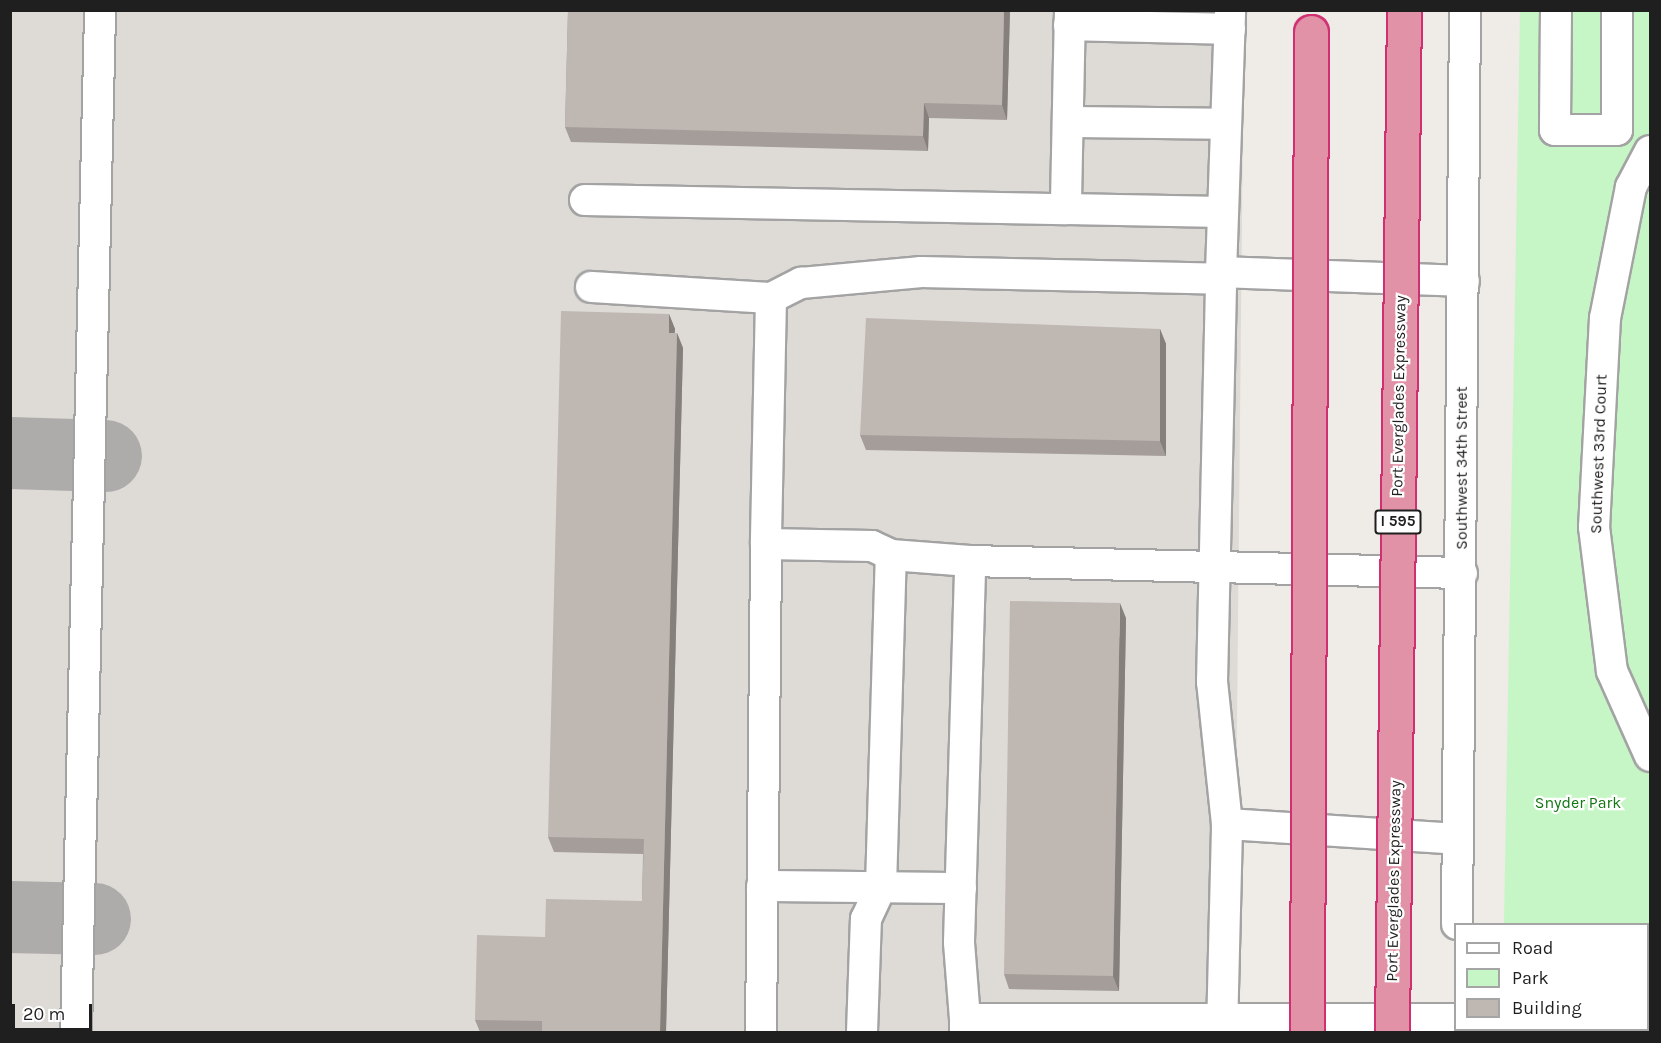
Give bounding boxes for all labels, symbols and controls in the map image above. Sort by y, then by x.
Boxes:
street label: Port Everglades Expressway [1388,295,1410,497]
street label: Southwest 33rd Court [1587,374,1611,534]
street label: Southwest 34th Street [1452,386,1472,550]
road number: I 595 [1374,510,1422,534]
street label: Port Everglades Expressway [1383,780,1405,982]
park label: Snyder Park [1535,793,1621,813]
legend [1454,923,1649,1031]
text: Road [1512,937,1553,959]
text: Park [1512,967,1549,989]
scale bar [15,992,94,1030]
text: Building [1512,997,1582,1019]
text: 20 m [23,1003,65,1025]

